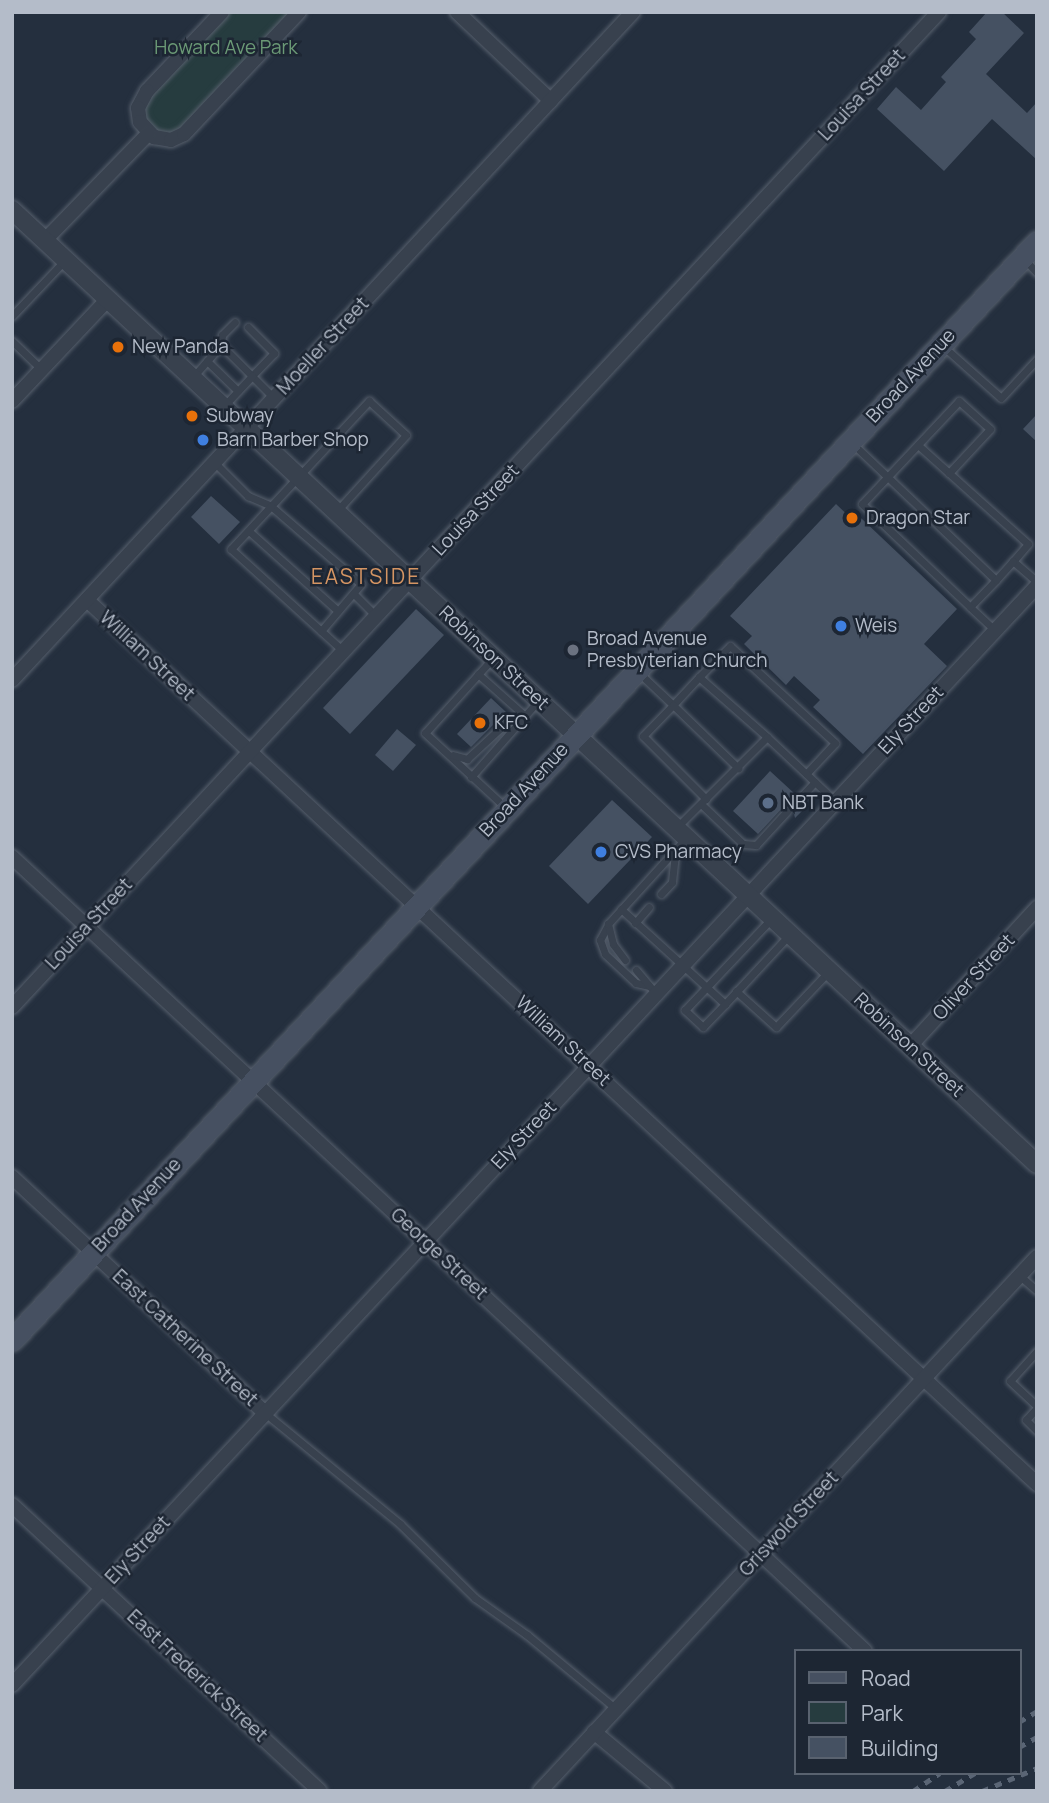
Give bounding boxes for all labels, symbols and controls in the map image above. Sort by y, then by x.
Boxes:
park label: Howard Ave Park [154,37,298,59]
street label: Louisa Street [814,45,910,145]
street label: Moeller Street [272,293,374,399]
street label: Broad Avenue [862,324,960,428]
place label: New Panda [132,336,229,358]
marker: New Panda [110,339,126,355]
place label: Subway [206,405,274,427]
marker: Subway [184,408,200,424]
place label: Barn Barber Shop [217,429,369,451]
marker: Barn Barber Shop [195,432,211,448]
street label: Louisa Street [428,460,524,560]
place label: Dragon Star [866,507,970,529]
marker: Dragon Star [844,510,860,526]
district label: EASTSIDE [312,563,420,589]
street label: Robinson Street [434,601,554,715]
street label: William Street [95,606,199,706]
place label: Weis [855,615,897,637]
marker: Weis [833,618,849,634]
place label: Broad Avenue Presbyterian Church [587,628,768,672]
marker: Broad Avenue Presbyterian Church [565,642,581,658]
street label: Ely Street [874,681,948,759]
place label: KFC [494,712,528,734]
marker: KFC [472,715,488,731]
street label: Broad Avenue [475,738,573,842]
place label: NBT Bank [782,792,864,814]
marker: NBT Bank [760,795,776,811]
place label: CVS Pharmacy [615,841,742,863]
marker: CVS Pharmacy [593,844,609,860]
street label: Louisa Street [41,874,137,974]
street label: Oliver Street [928,929,1020,1025]
street label: Robinson Street [849,988,969,1102]
street label: William Street [511,991,615,1091]
street label: Ely Street [487,1096,561,1174]
street label: Broad Avenue [88,1153,186,1257]
street label: George Street [386,1203,492,1305]
street label: East Catherine Street [108,1265,262,1411]
street label: Griswold Street [735,1467,843,1581]
street label: Ely Street [101,1511,175,1589]
street label: East Frederick Street [122,1605,272,1747]
legend [794,1649,1021,1775]
text: Road [861,1664,911,1692]
text: Park [861,1699,903,1727]
text: Building [861,1734,938,1762]

